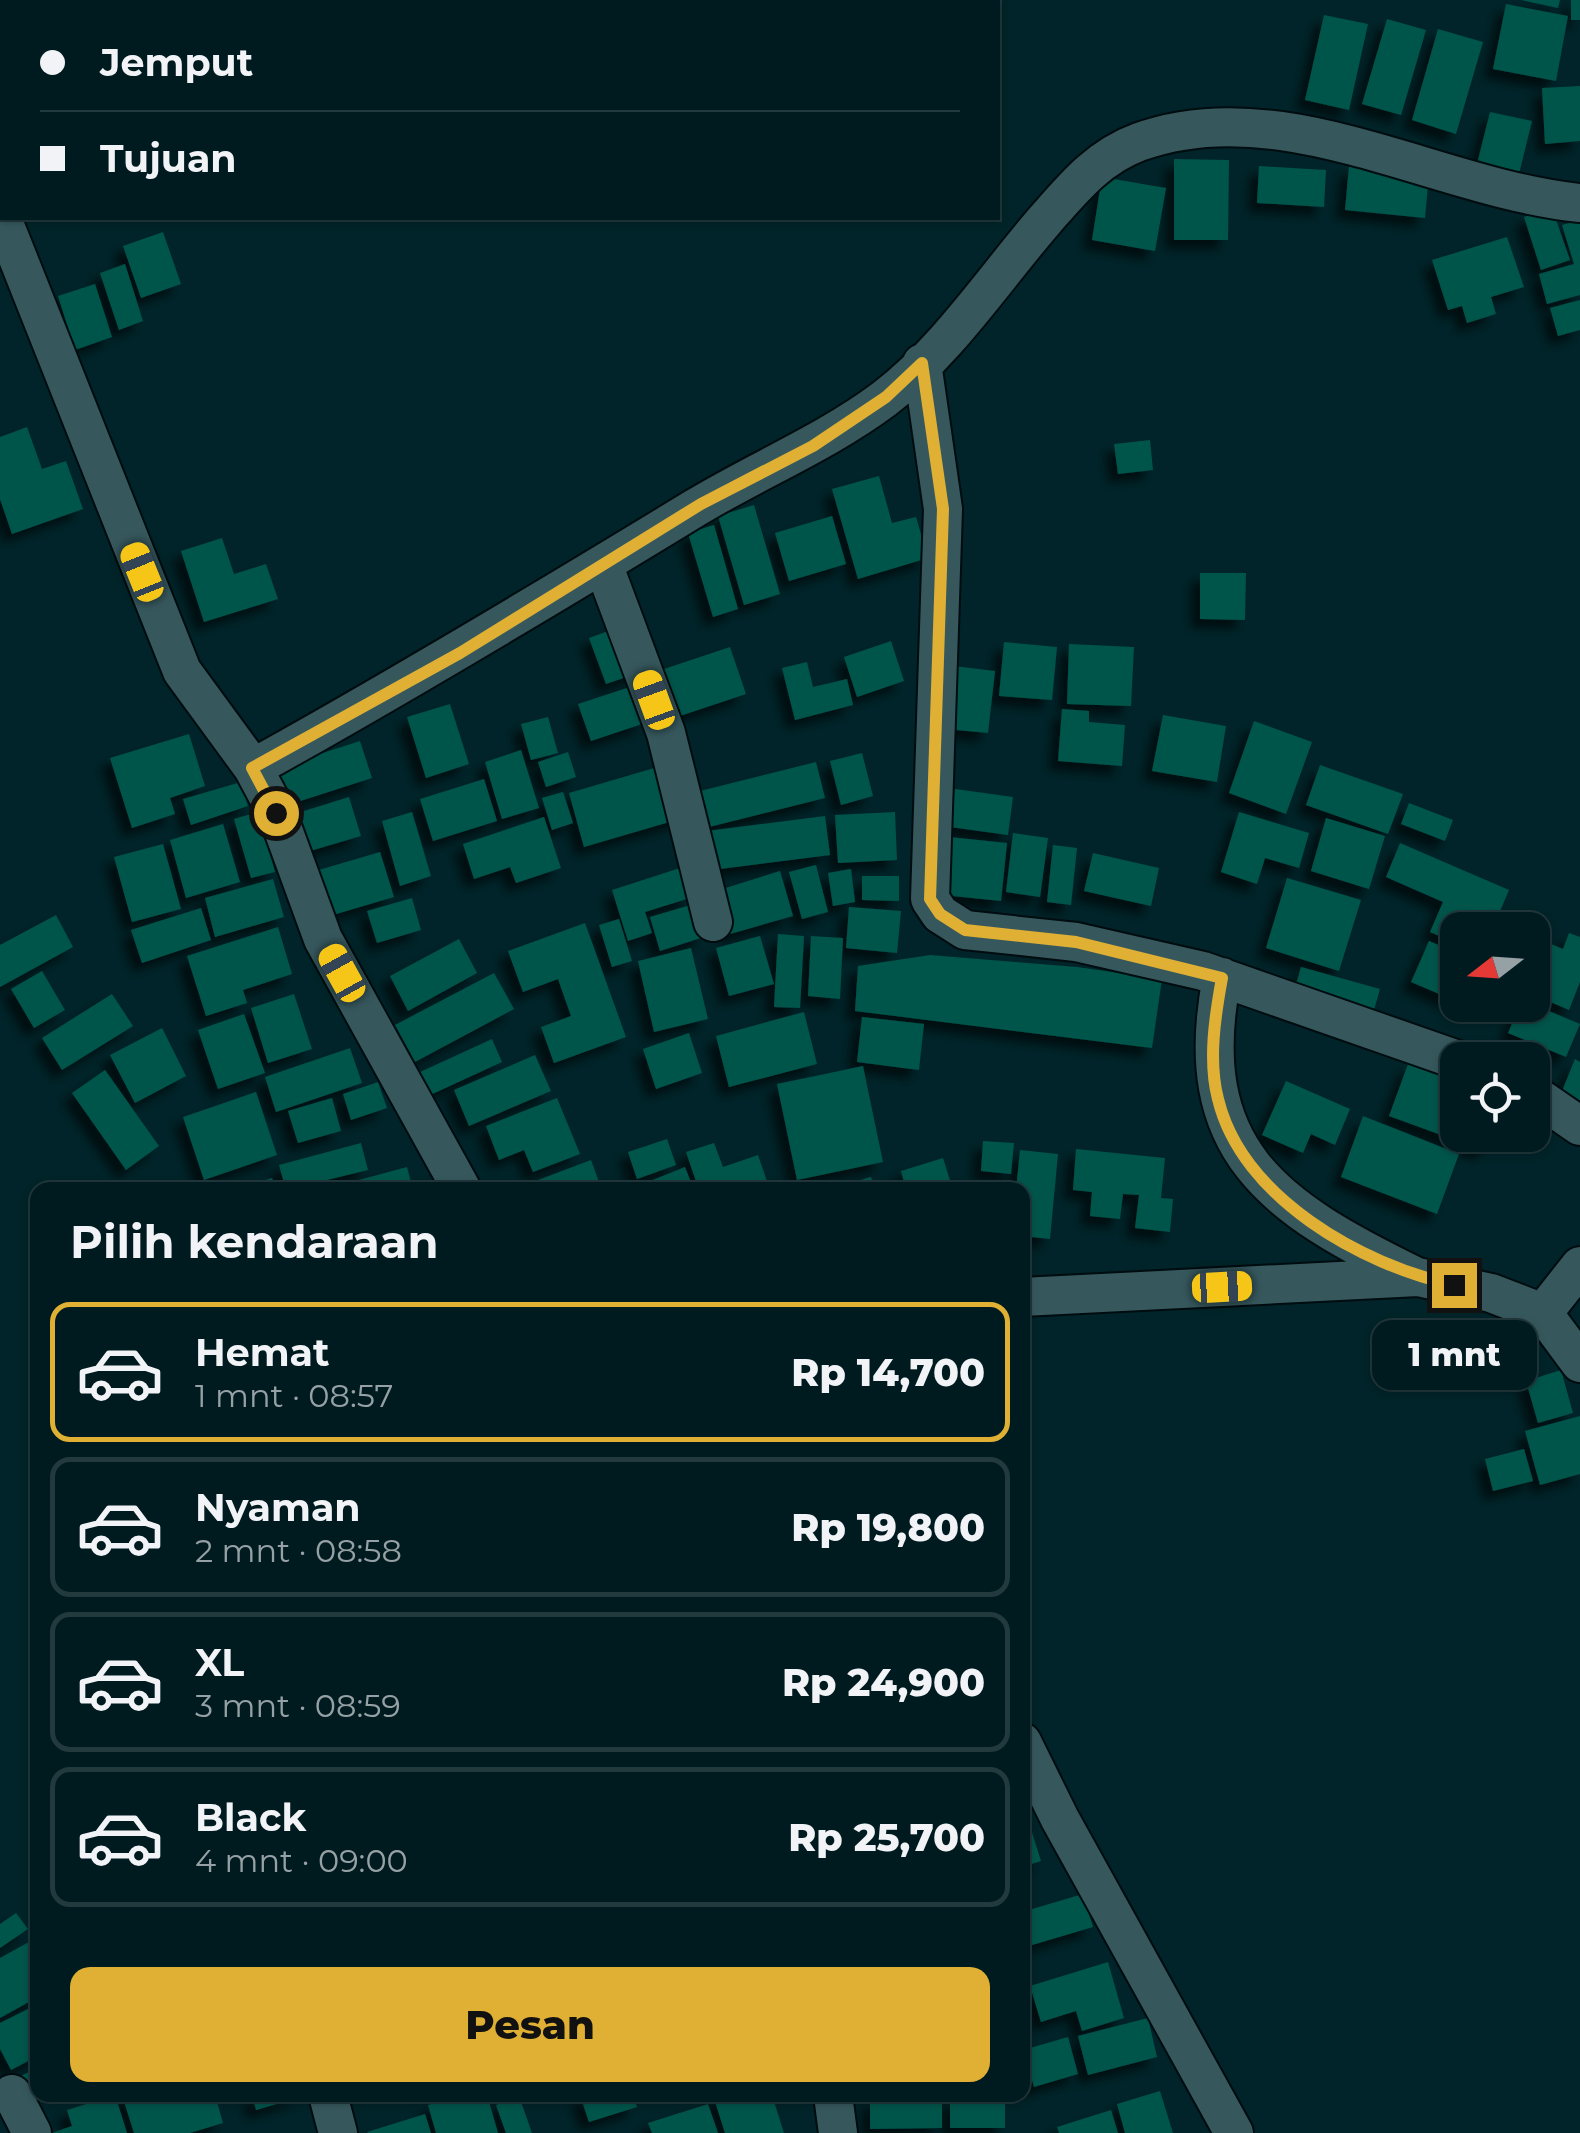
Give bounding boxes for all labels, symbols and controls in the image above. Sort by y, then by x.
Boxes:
text: Jemput [100,39,253,86]
text: Tujuan [100,135,237,182]
car [117,539,167,605]
car [630,667,678,733]
route start [254,791,299,836]
north arrow [1440,912,1550,1022]
map controls [1440,912,1550,1152]
car [314,939,370,1007]
button: locate [1440,1042,1550,1152]
text: Pilih kendaraan [70,1214,439,1269]
route end [1432,1263,1477,1308]
car [1191,1270,1253,1304]
callout: 1 mnt [1372,1320,1536,1390]
icon: car [75,1327,165,1417]
text: Hemat [195,1329,330,1376]
text: 1 mnt [1408,1335,1501,1374]
text: Rp 14,700 [791,1349,985,1396]
text: 1 mnt · 08:57 [195,1376,393,1415]
icon: car [75,1482,165,1572]
text: Nyaman [195,1484,361,1531]
text: Rp 19,800 [791,1504,985,1551]
text: 2 mnt · 08:58 [195,1531,402,1570]
icon: car [75,1637,165,1727]
text: XL [195,1639,244,1686]
text: Rp 24,900 [782,1659,985,1706]
text: 3 mnt · 08:59 [195,1686,401,1725]
icon: car [75,1792,165,1882]
text: Black [195,1794,306,1841]
text: Rp 25,700 [788,1814,985,1861]
text: 4 mnt · 09:00 [195,1841,408,1880]
button: Pesan [70,1967,990,2082]

